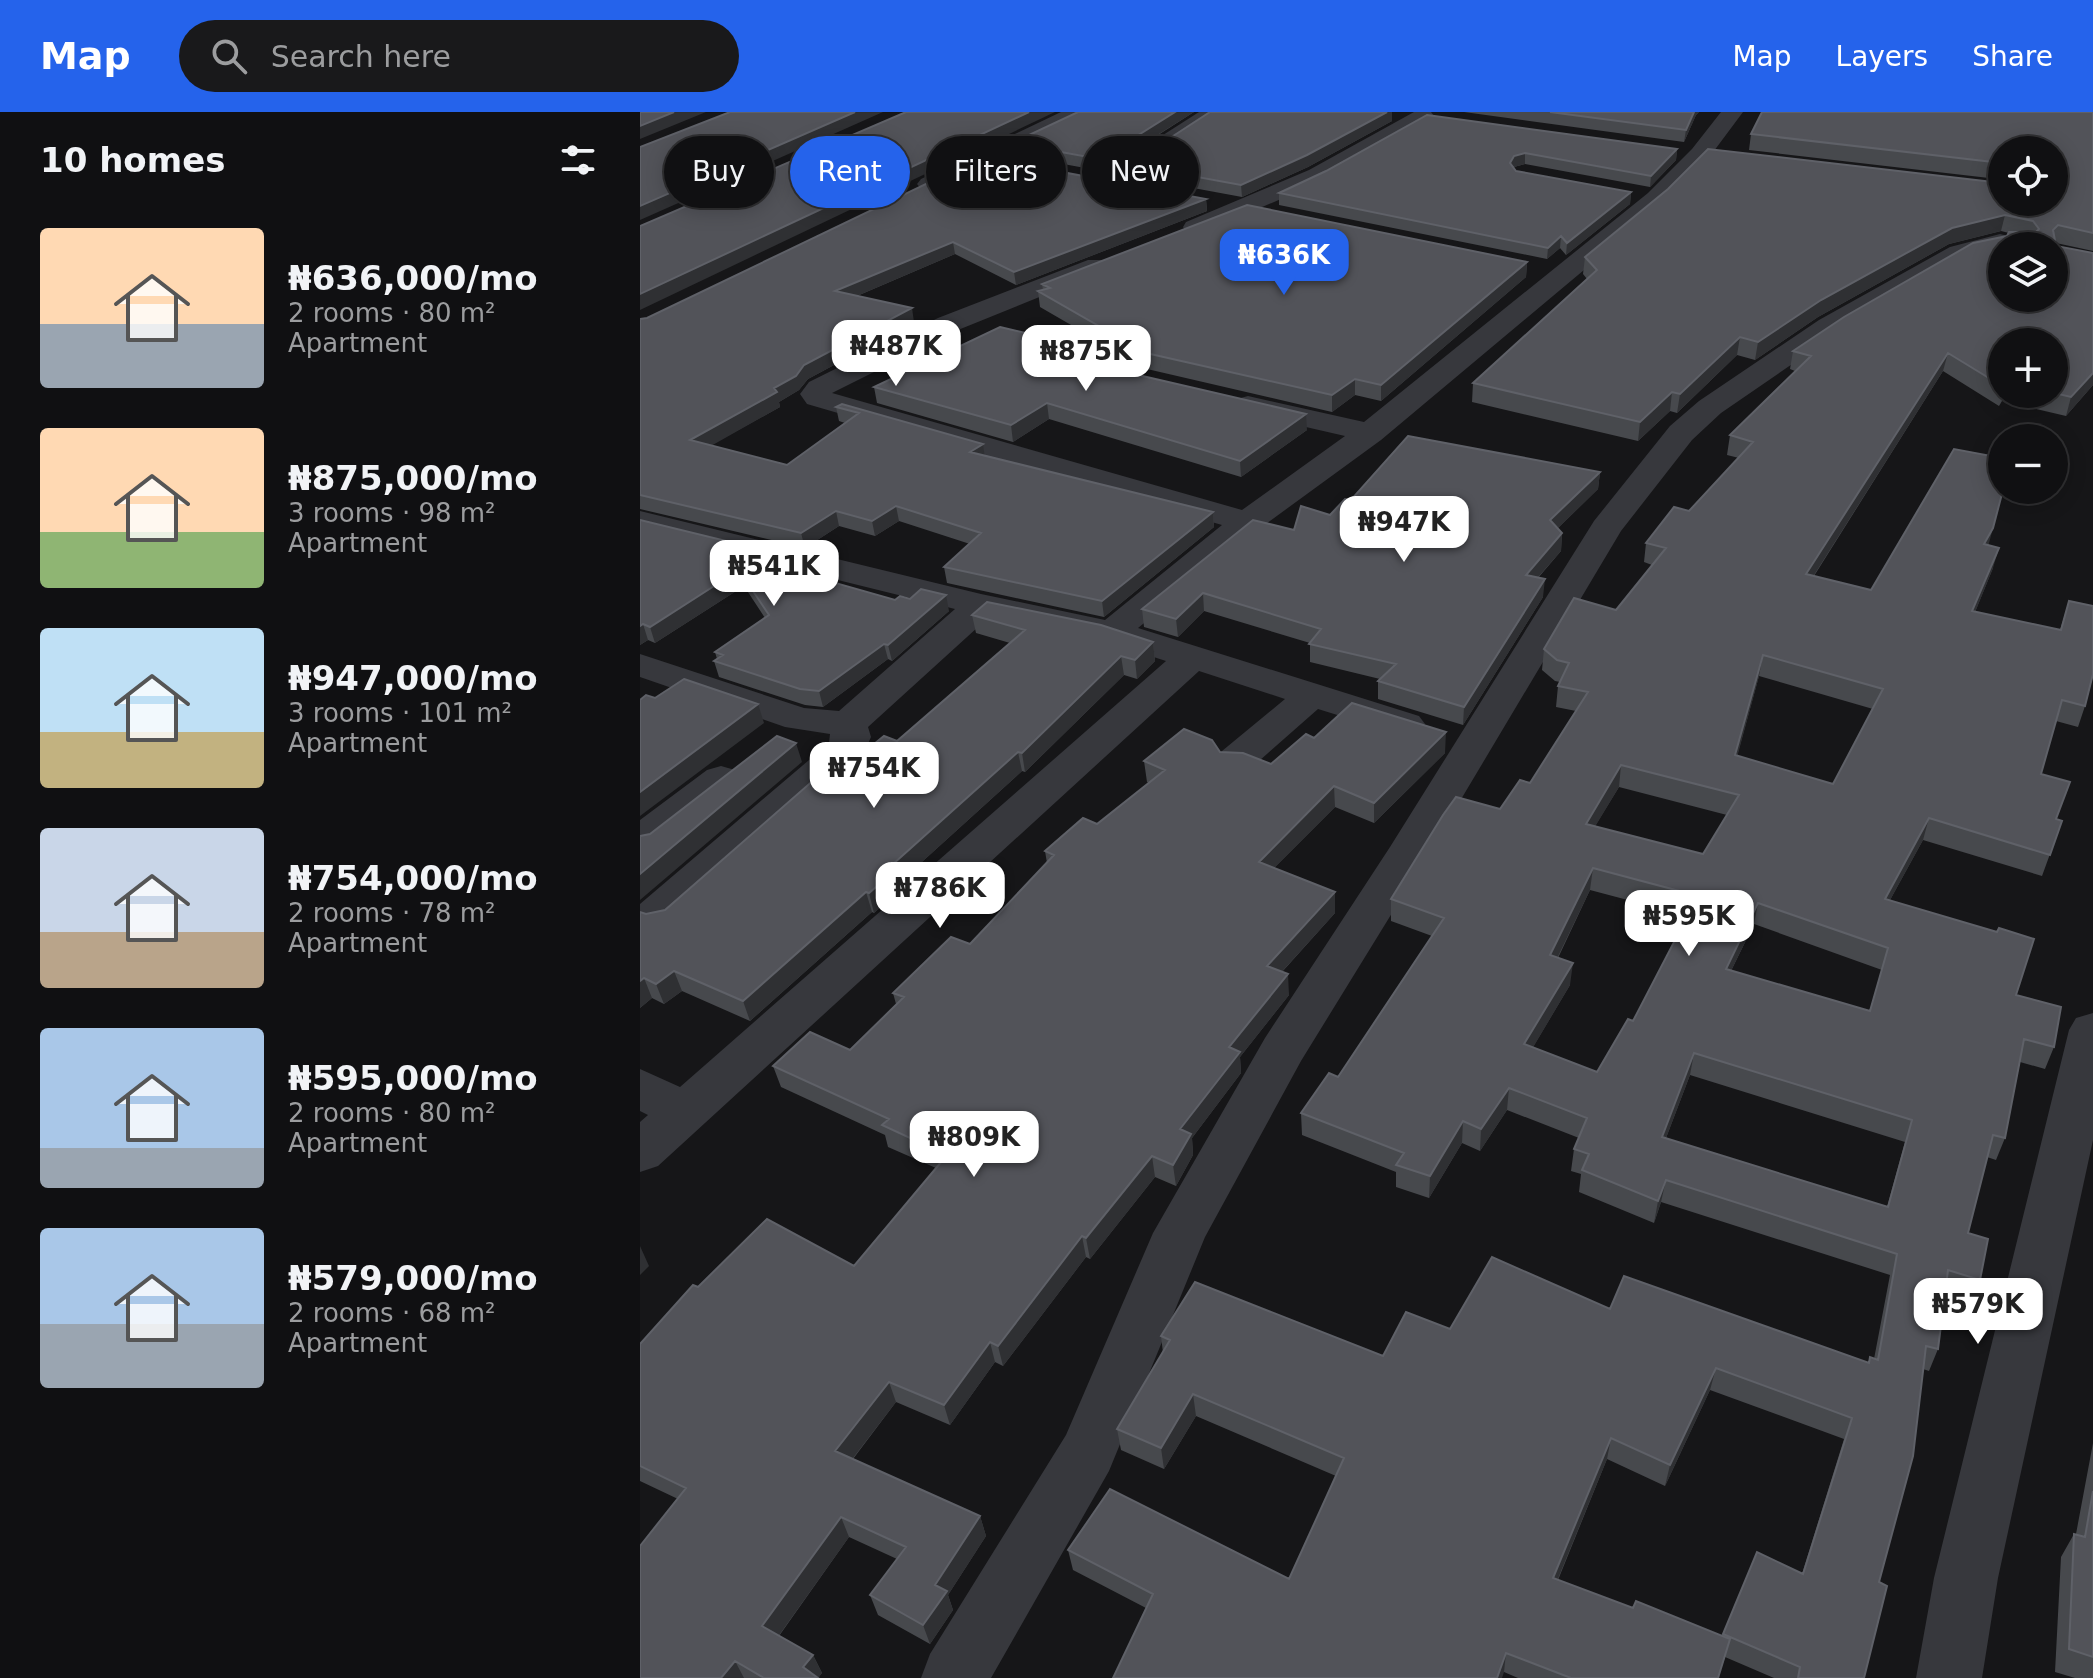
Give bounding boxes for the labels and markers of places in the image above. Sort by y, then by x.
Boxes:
pin: ₦636K [1228,229,1340,297]
pin: ₦487K [840,320,952,388]
pin: ₦875K [1030,325,1142,393]
pin: ₦947K [1348,496,1460,564]
pin: ₦541K [718,540,830,608]
pin: ₦754K [818,742,930,810]
pin: ₦786K [884,862,996,930]
pin: ₦595K [1633,890,1745,958]
pin: ₦809K [918,1111,1030,1179]
pin: ₦579K [1922,1278,2034,1346]

